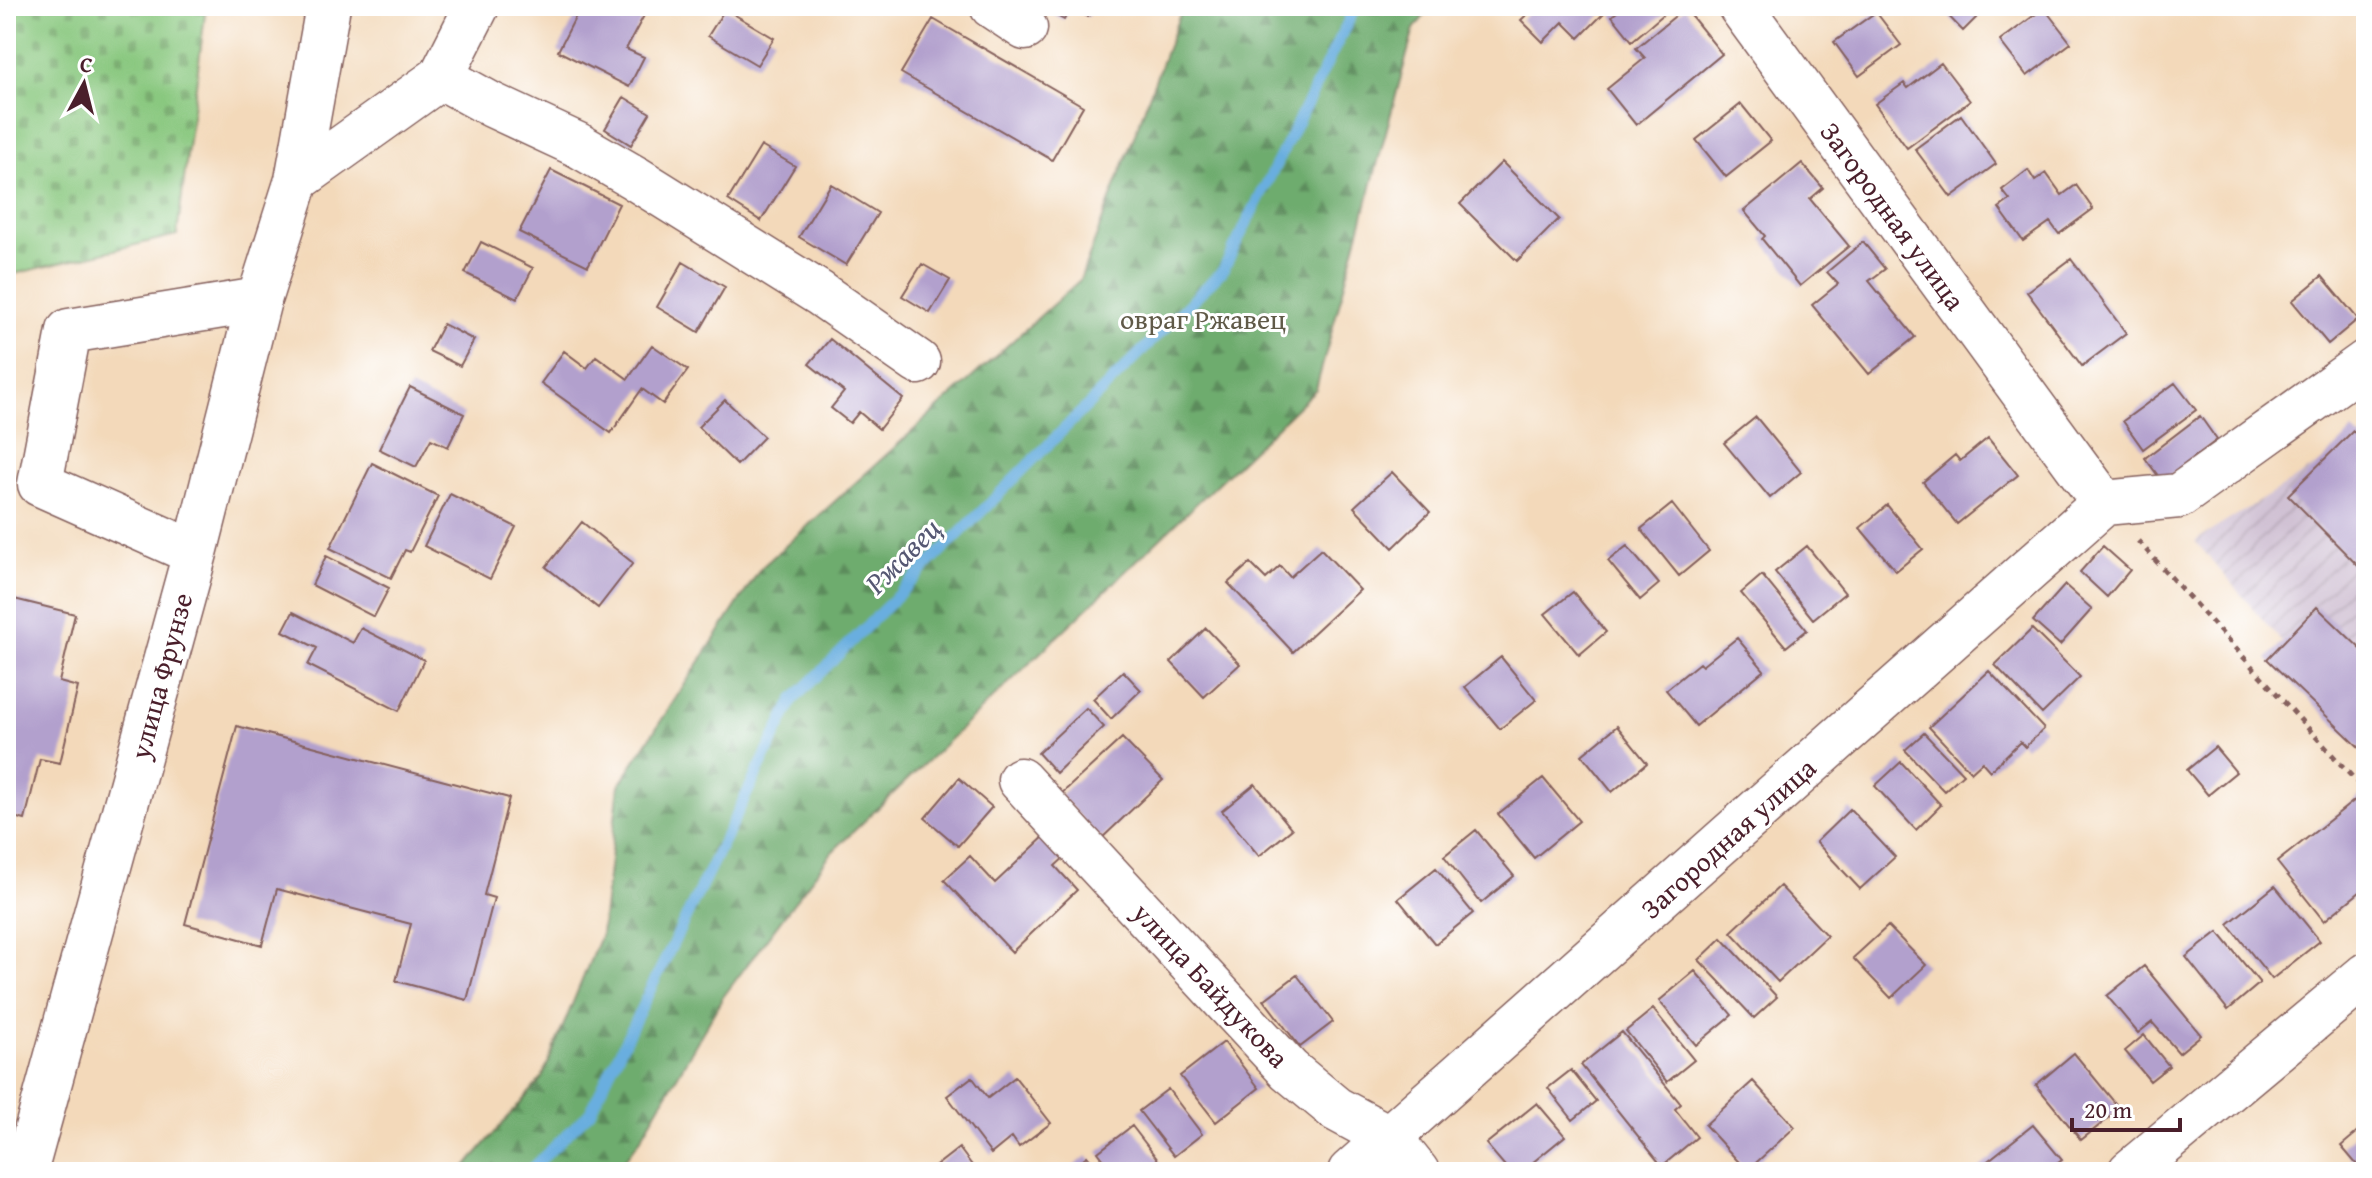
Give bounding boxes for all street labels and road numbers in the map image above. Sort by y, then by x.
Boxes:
street label: Загородная улица [1811,113,1976,319]
street label: улица Фрунзе [118,588,202,765]
street label: Загородная улица [1631,747,1825,928]
street label: улица Байдукова [1123,892,1299,1077]

